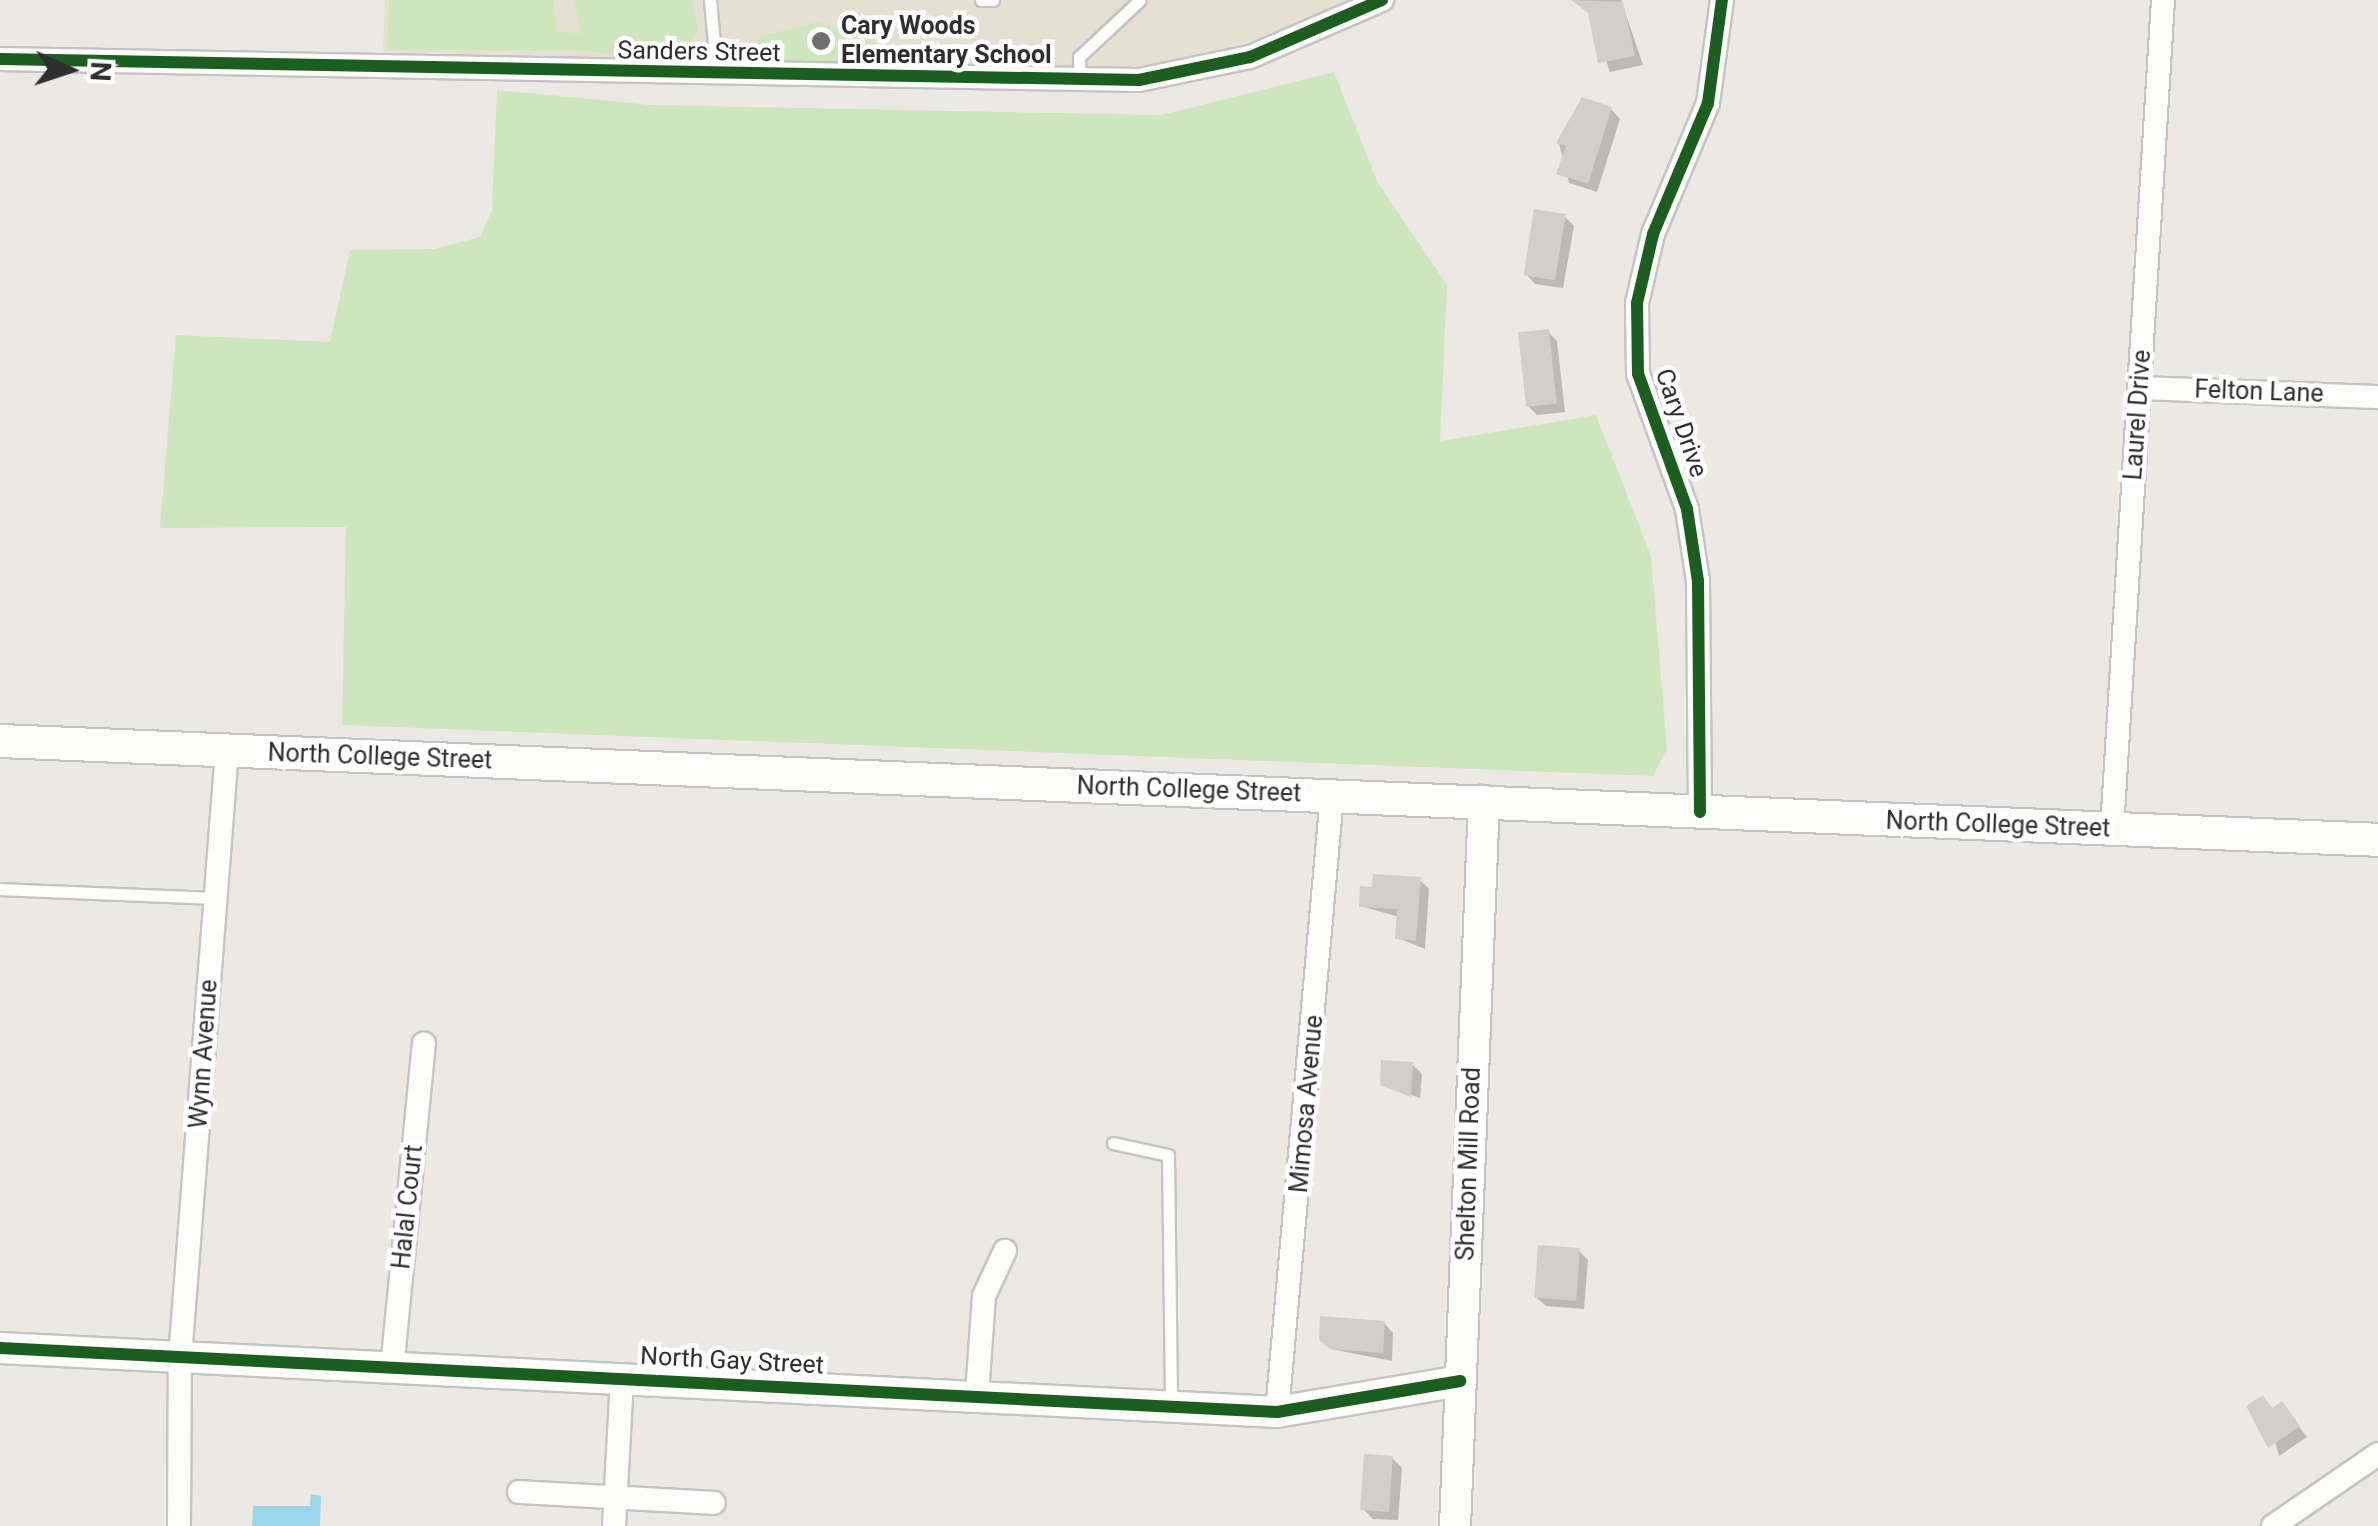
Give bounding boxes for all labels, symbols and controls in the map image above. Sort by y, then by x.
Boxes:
place label: Cary Woods Elementary School [841,12,1052,71]
north arrow [20,20,120,120]
marker: Cary Woods Elementary School [810,30,832,52]
street label: Sanders Street [617,36,781,68]
text: N [83,61,117,82]
street label: Laurel Drive [2118,349,2158,481]
street label: Cary Drive [1648,365,1714,481]
street label: Felton Lane [2194,375,2324,409]
street label: North College Street [267,738,493,776]
street label: North College Street [1076,771,1302,809]
street label: North College Street [1885,806,2111,844]
street label: Wynn Avenue [184,978,224,1130]
street label: Mimosa Avenue [1284,1014,1330,1194]
street label: Shelton Mill Road [1451,1067,1487,1261]
street label: Halal Court [387,1143,429,1271]
street label: North Gay Street [639,1341,825,1381]

